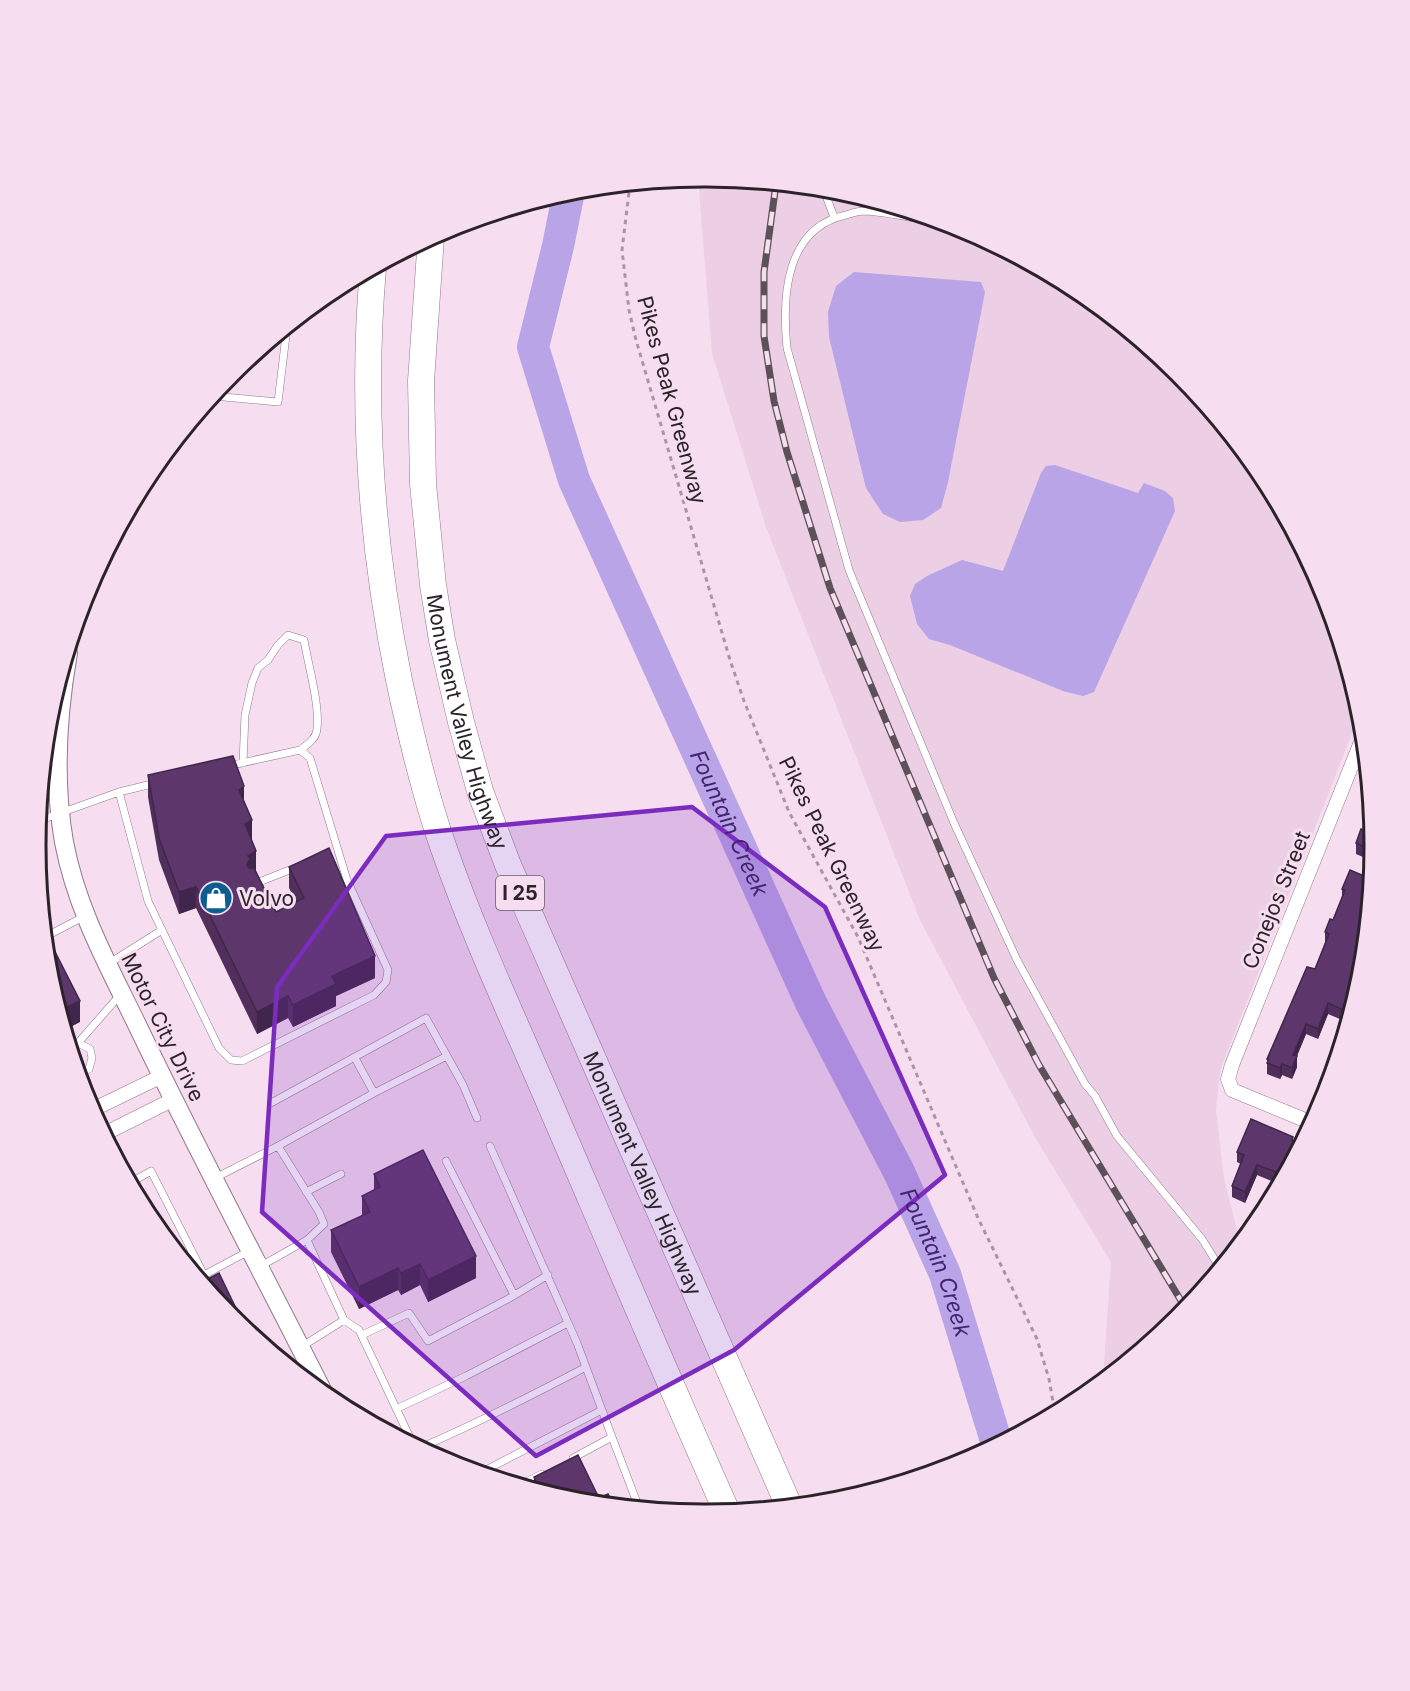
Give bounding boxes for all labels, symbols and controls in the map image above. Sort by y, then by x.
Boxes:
street label: Pikes Peak Greenway [632,293,712,507]
street label: Monument Valley Highway [422,592,514,853]
water label: Fountain Creek [685,746,774,901]
street label: Pikes Peak Greenway [774,752,890,956]
street label: Conejos Street [1237,827,1315,973]
road number: I 25 [496,876,544,910]
shop icon: Volvo [198,880,234,916]
place label: Volvo [239,886,294,911]
street label: Motor City Drive [116,949,210,1105]
street label: Monument Valley Highway [579,1047,708,1299]
water label: Fountain Creek [895,1184,977,1341]

